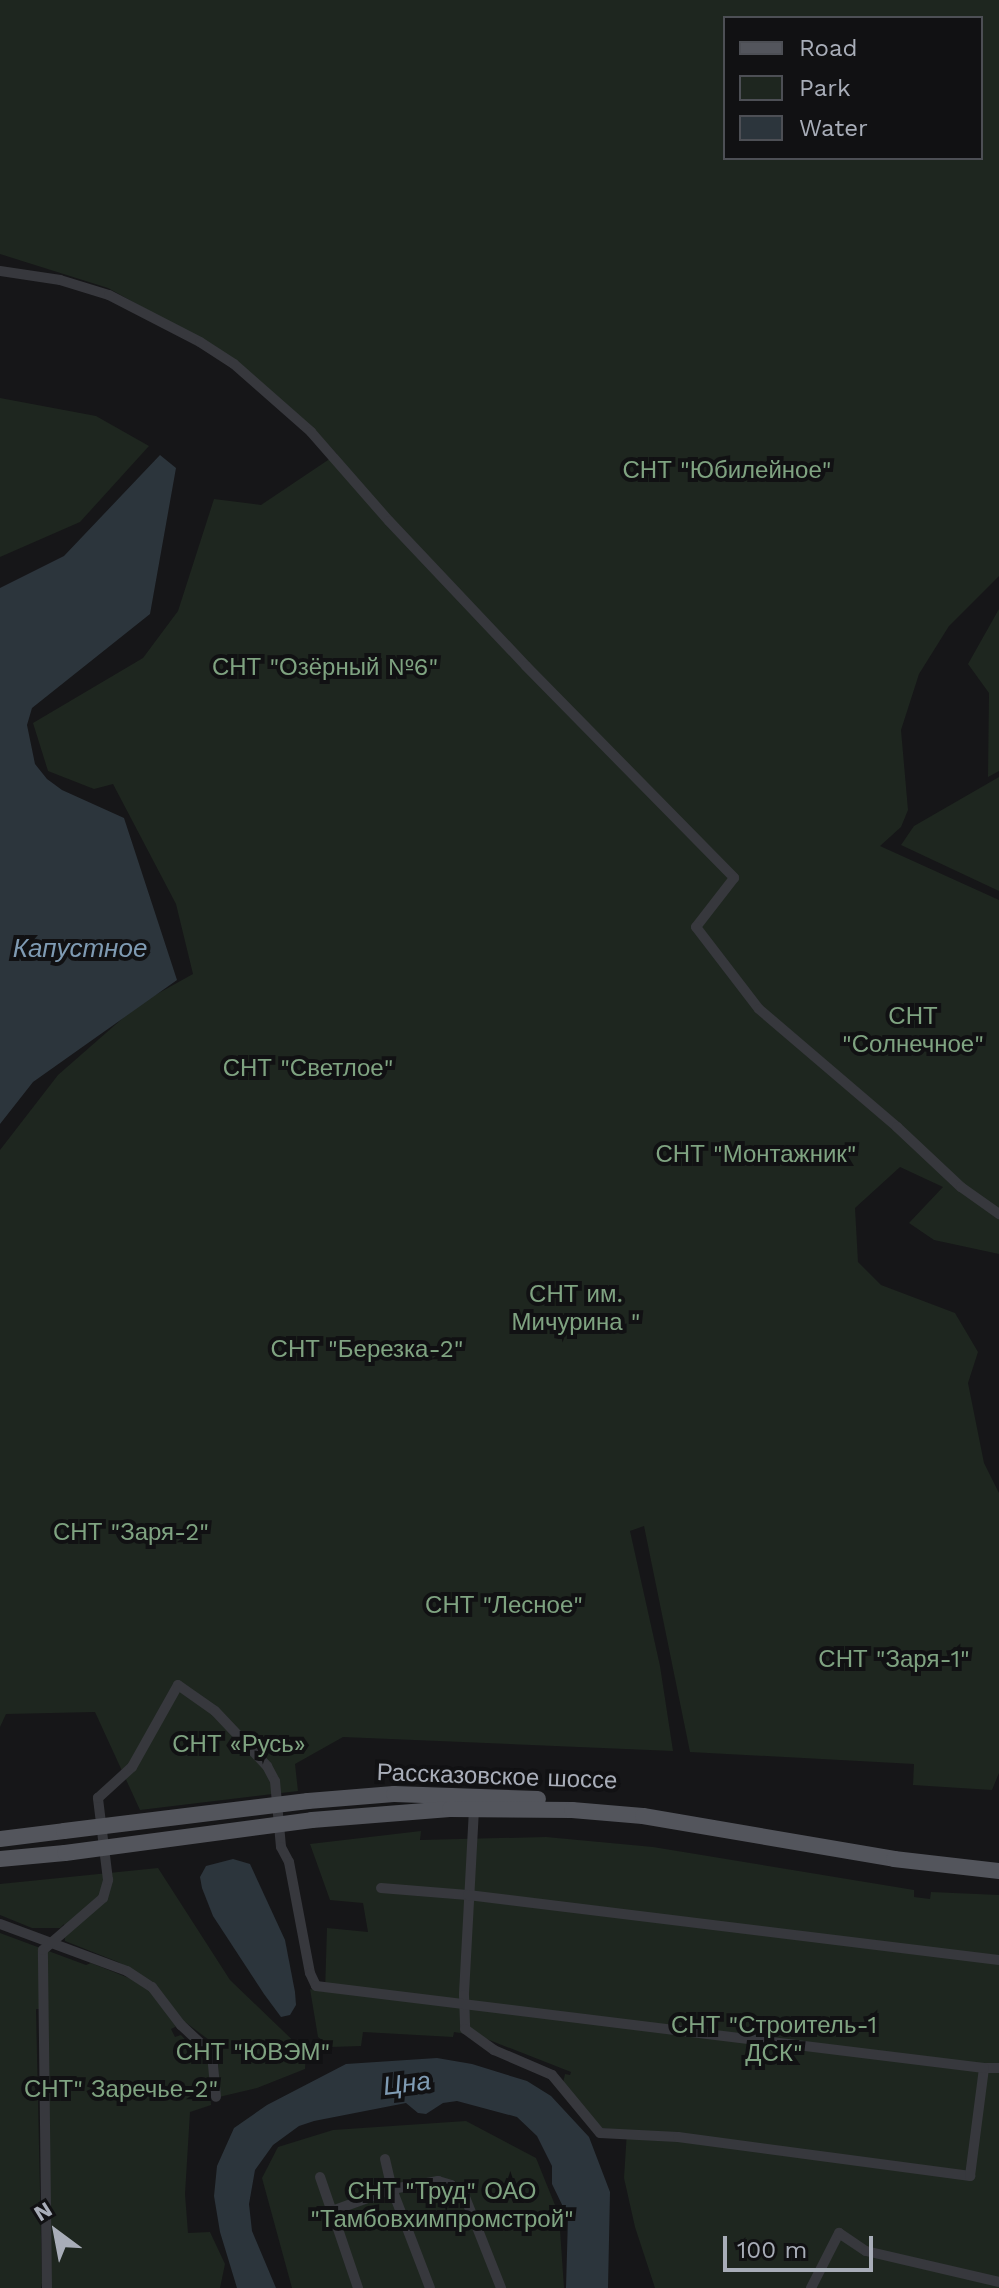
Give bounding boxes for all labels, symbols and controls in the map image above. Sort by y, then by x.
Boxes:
legend [723,16,983,160]
text: Road [799,34,858,62]
text: Park [799,74,851,102]
text: Water [799,114,868,142]
park label: СНТ "Юбилейное" [623,457,831,485]
park label: СНТ "Озёрный №6" [212,654,438,682]
water label: Капустное [13,933,147,965]
park label: СНТ "Солнечное" [842,1003,984,1059]
park label: СНТ "Светлое" [223,1055,393,1083]
park label: СНТ "Монтажник" [655,1141,857,1169]
park label: СНТ им. Мичурина " [512,1281,640,1337]
park label: СНТ "Березка-2" [271,1336,463,1364]
park label: СНТ "Заря-2" [53,1519,209,1547]
park label: СНТ "Лесное" [425,1592,583,1620]
park label: СНТ "Заря-1" [818,1646,970,1674]
park label: СНТ «Русь» [172,1731,306,1759]
street label: Рассказовское шоссе [376,1758,618,1796]
park label: СНТ "Строитель-1 ДСК" [671,2012,877,2068]
park label: СНТ "ЮВЭМ" [176,2039,330,2067]
water label: Цна [381,2066,433,2102]
park label: СНТ" Заречье-2" [24,2076,218,2104]
park label: СНТ "Труд" ОАО "Тамбовхимпромстрой" [310,2178,574,2234]
north arrow [16,2192,96,2272]
text: N [29,2196,57,2226]
scale bar [727,2220,877,2270]
text: 100 m [737,2236,807,2264]

